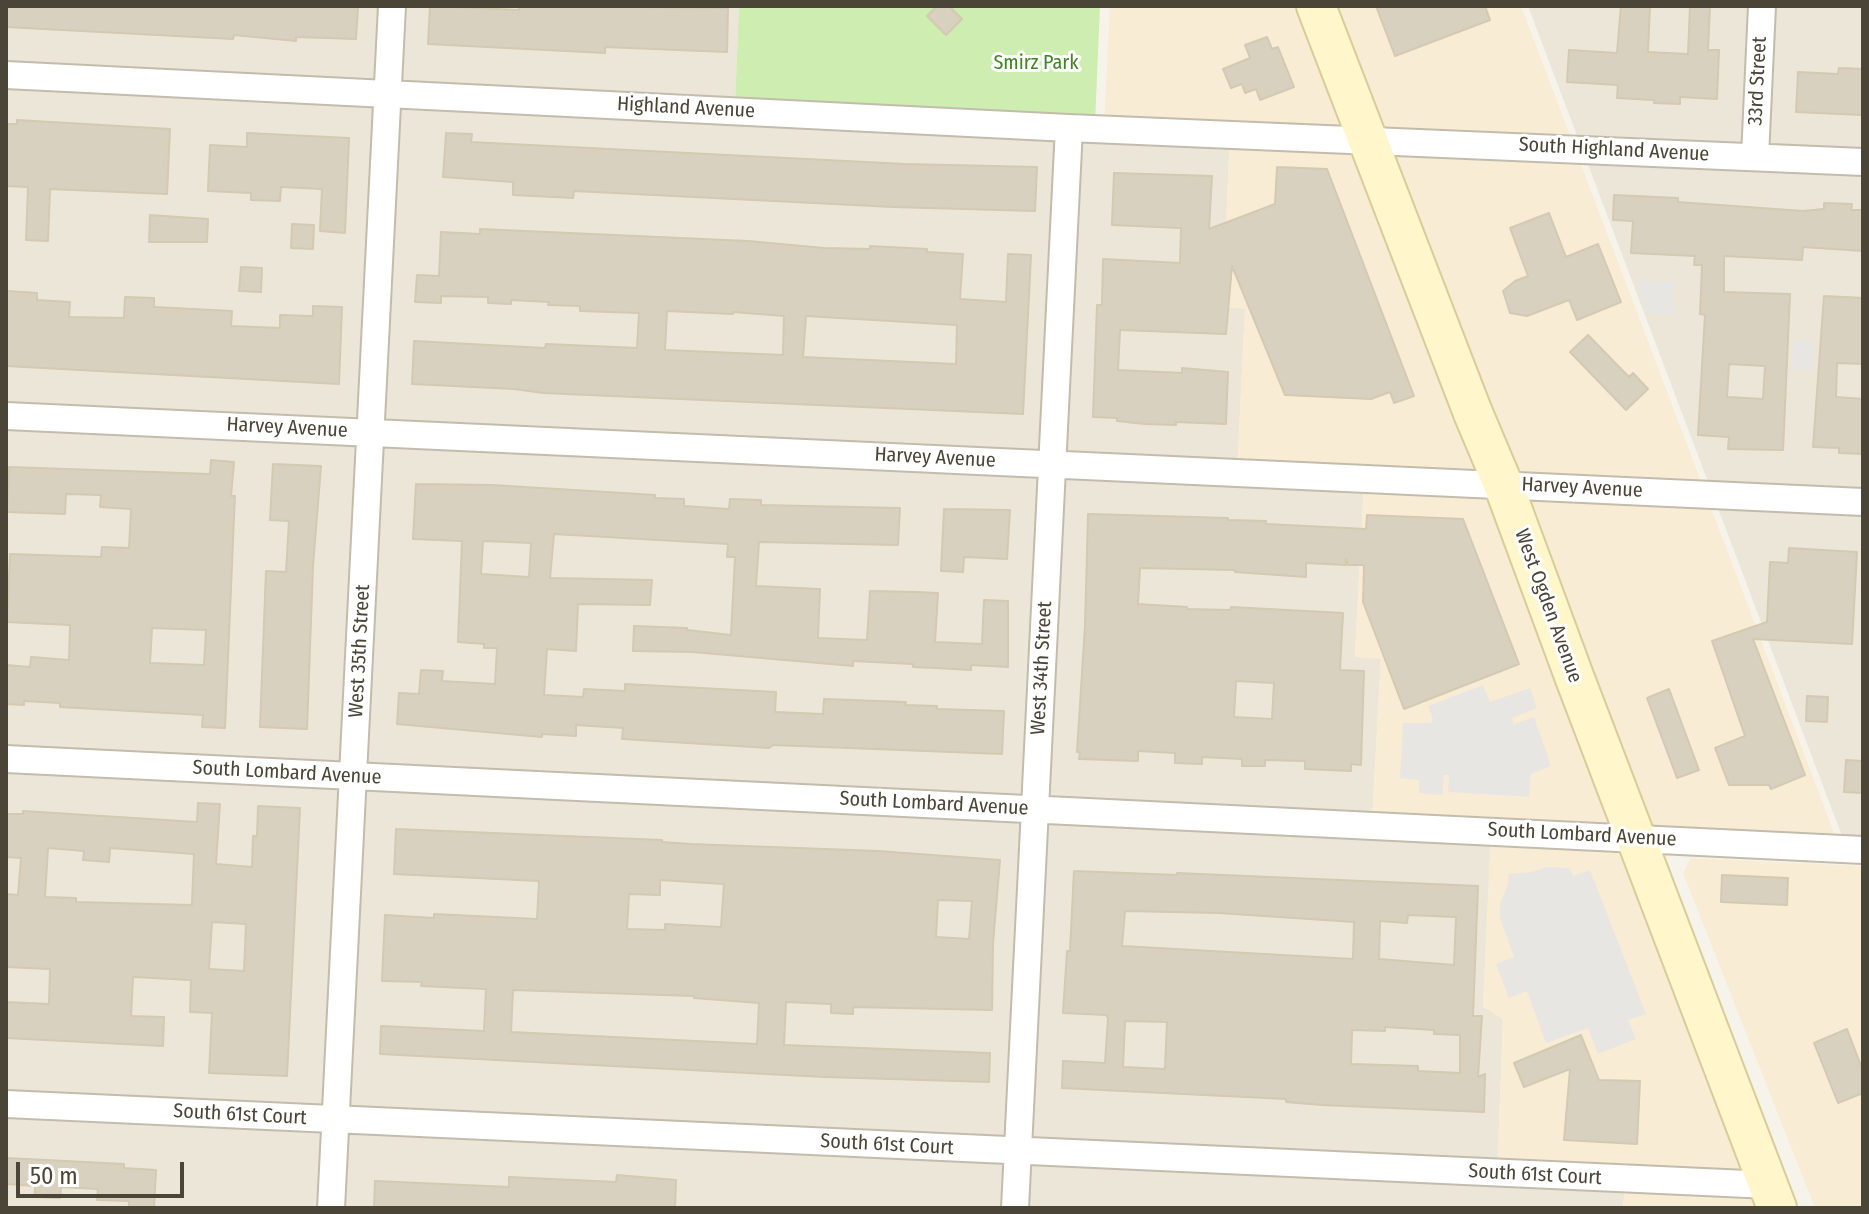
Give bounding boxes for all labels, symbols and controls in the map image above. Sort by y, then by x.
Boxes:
street label: 33rd Street [1744,36,1772,126]
park label: Smirz Park [993,51,1079,75]
street label: Highland Avenue [616,92,756,124]
street label: South Highland Avenue [1518,133,1710,167]
street label: Harvey Avenue [226,413,348,443]
street label: Harvey Avenue [874,443,996,473]
street label: Harvey Avenue [1521,473,1643,503]
street label: West Ogden Avenue [1509,526,1587,686]
street label: West 35th Street [345,584,375,718]
street label: West 34th Street [1027,600,1057,736]
street label: South Lombard Avenue [192,756,382,790]
street label: South Lombard Avenue [839,787,1029,821]
street label: South Lombard Avenue [1487,818,1677,852]
street label: South 61st Court [173,1100,307,1130]
street label: South 61st Court [820,1130,954,1160]
scale bar [20,1146,188,1196]
street label: South 61st Court [1468,1160,1602,1190]
text: 50 m [30,1162,78,1190]

